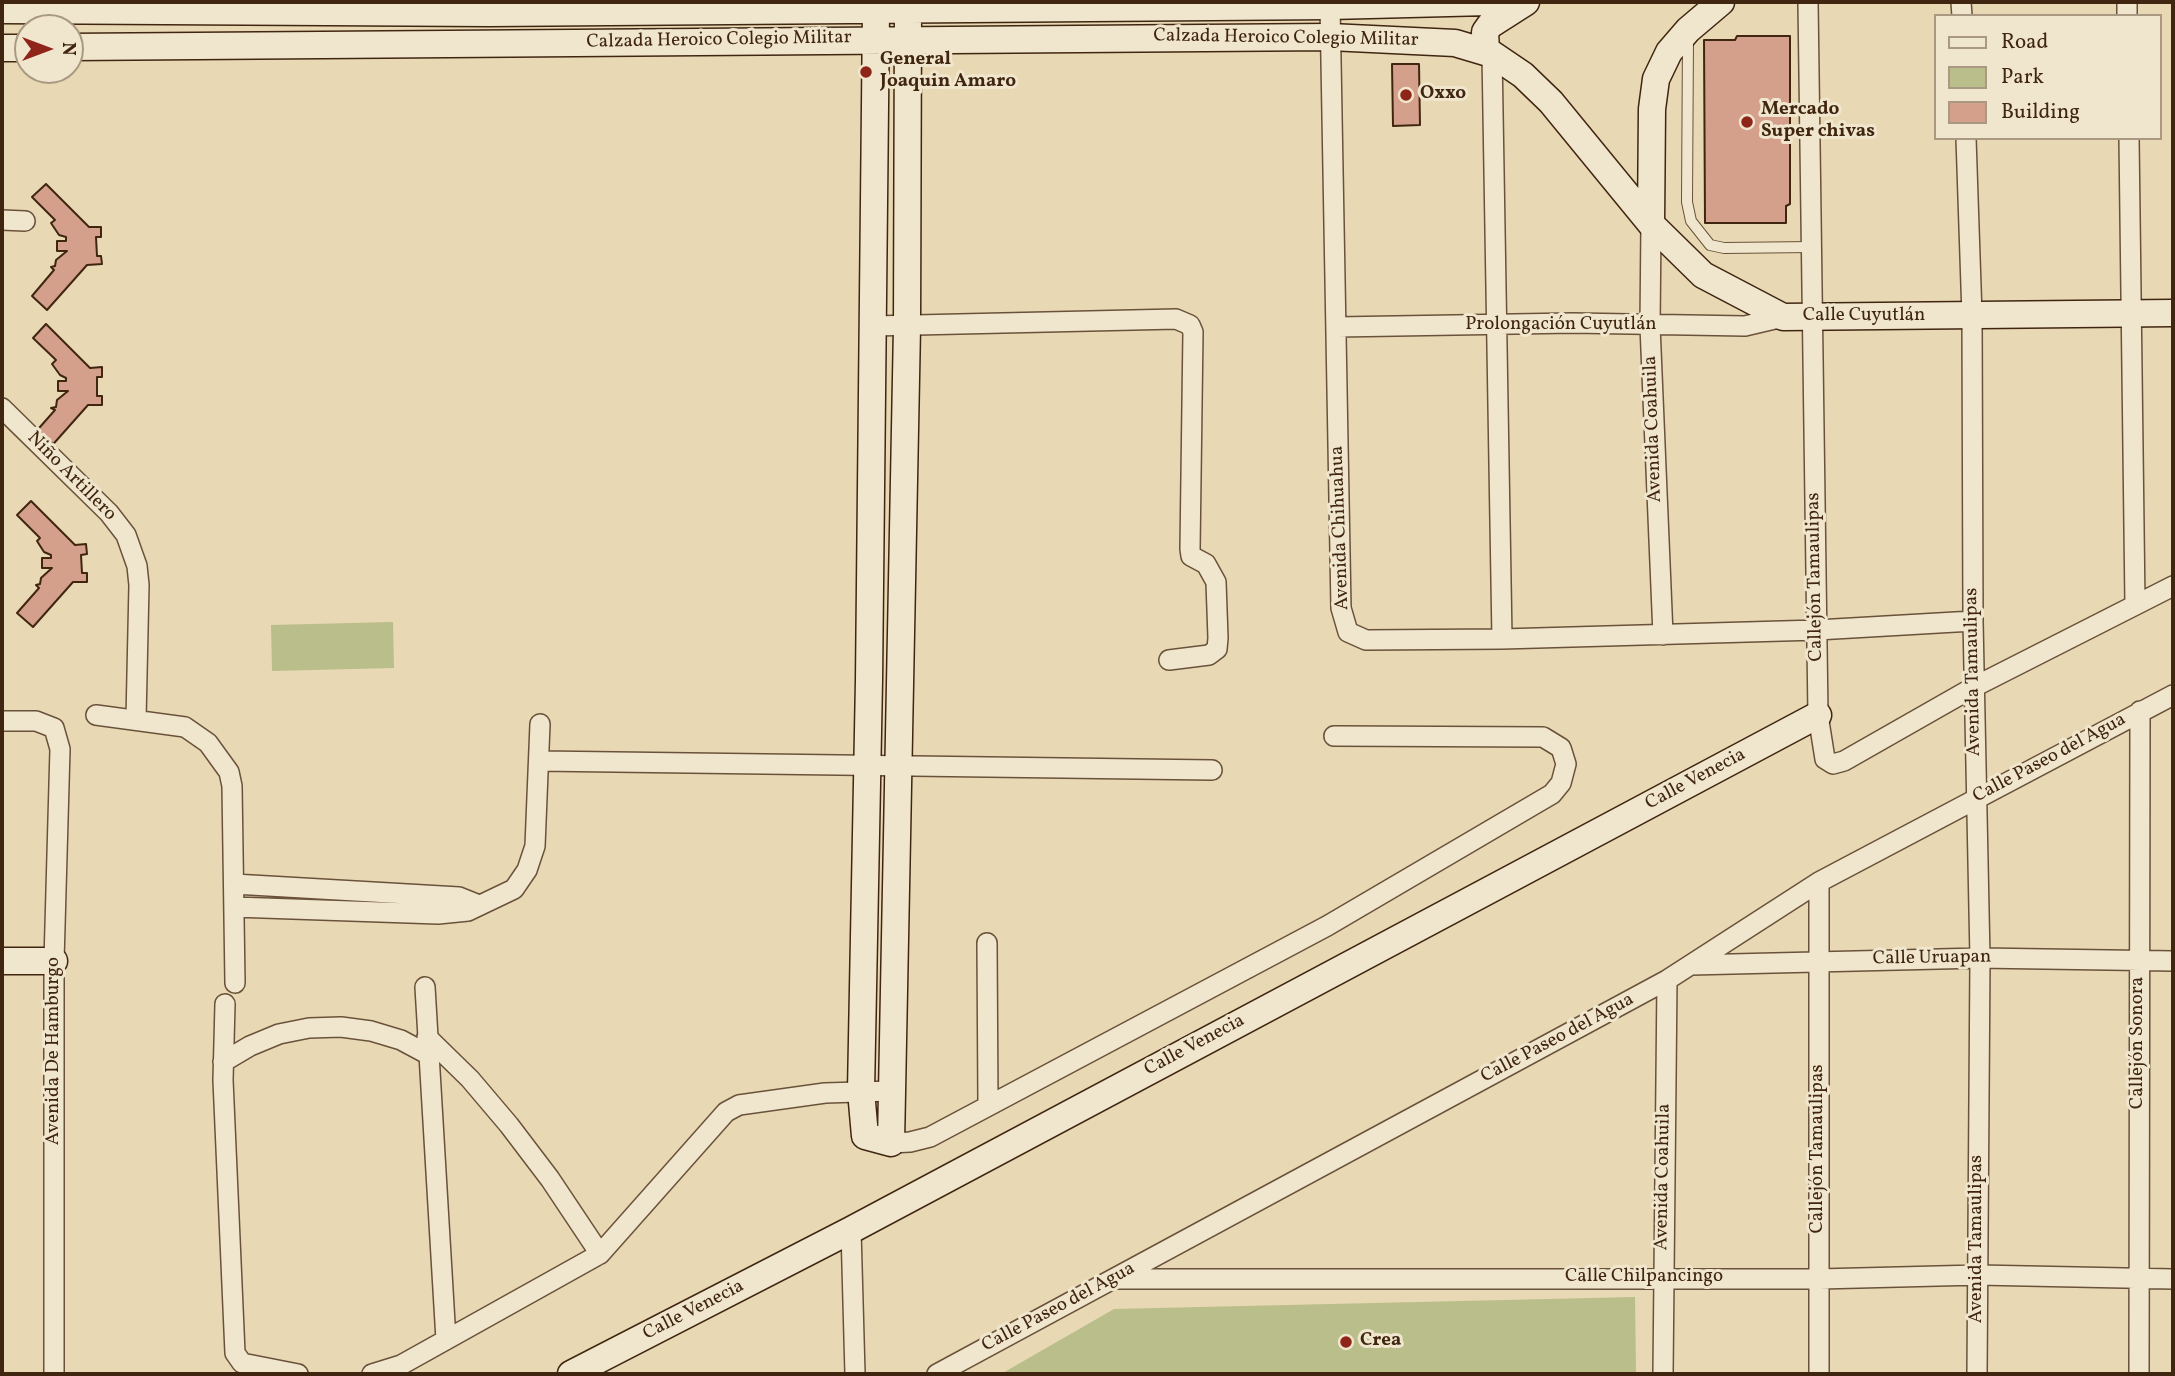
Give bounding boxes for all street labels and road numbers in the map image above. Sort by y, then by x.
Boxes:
street label: Calzada Heroico Colegio Militar [1153,25,1419,53]
street label: Calzada Heroico Colegio Militar [586,27,852,55]
street label: Calle Cuyutlán [1803,306,1925,328]
street label: Prolongación Cuyutlán [1465,315,1657,337]
street label: Avenida Coahuila [1640,355,1668,503]
street label: Niño Artillero [21,427,121,527]
street label: Avenida Chihuahua [1327,445,1355,611]
street label: Callejón Tamaulipas [1803,492,1829,662]
street label: Avenida Tamaulipas [1961,588,1987,756]
street label: Calle Paseo del Agua [1970,709,2130,809]
street label: Calle Venecia [1642,744,1750,816]
street label: Calle Uruapan [1872,947,1992,971]
street label: Avenida De Hamburgo [44,957,66,1145]
street label: Callejón Sonora [2128,977,2150,1109]
street label: Calle Paseo del Agua [1478,989,1638,1089]
street label: Calle Venecia [1141,1010,1249,1082]
street label: Callejón Tamaulipas [1808,1064,1830,1234]
street label: Avenida Coahuila [1651,1103,1677,1251]
street label: Avenida Tamaulipas [1967,1155,1989,1323]
street label: Calle Paseo del Agua [979,1258,1139,1358]
street label: Calle Chilpancingo [1565,1267,1723,1289]
street label: Calle Venecia [640,1276,748,1346]

